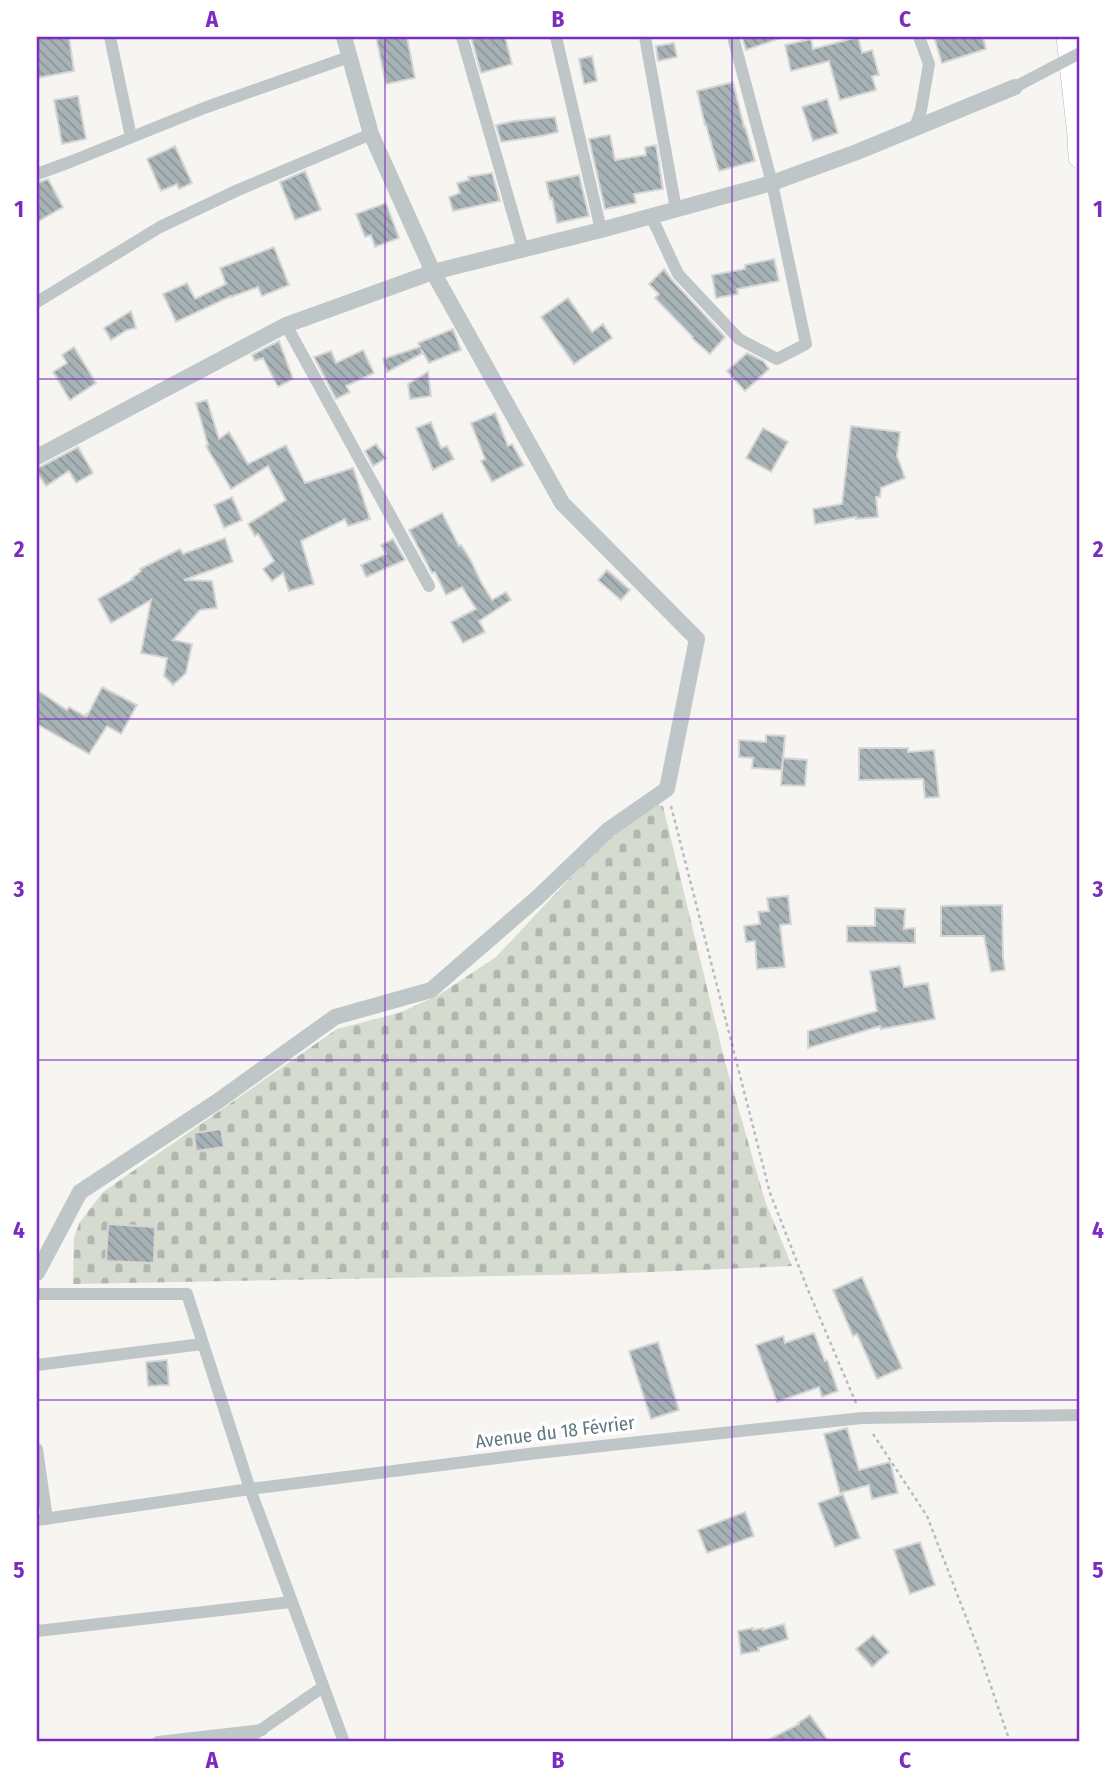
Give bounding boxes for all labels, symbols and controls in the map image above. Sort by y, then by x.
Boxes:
text: A [205,5,219,33]
text: B [552,5,565,33]
text: C [899,5,911,33]
text: 1 [14,195,24,223]
text: 1 [1093,195,1103,223]
text: 2 [13,535,25,563]
text: 2 [1092,535,1104,563]
text: 3 [13,875,25,903]
text: 3 [1092,875,1104,903]
text: 4 [13,1216,25,1244]
text: 4 [1092,1216,1104,1244]
street label: Avenue du 18 Février [474,1411,636,1453]
text: 5 [13,1556,25,1584]
text: 5 [1092,1556,1104,1584]
text: A [205,1746,219,1774]
text: B [552,1746,565,1774]
text: C [899,1746,911,1774]

